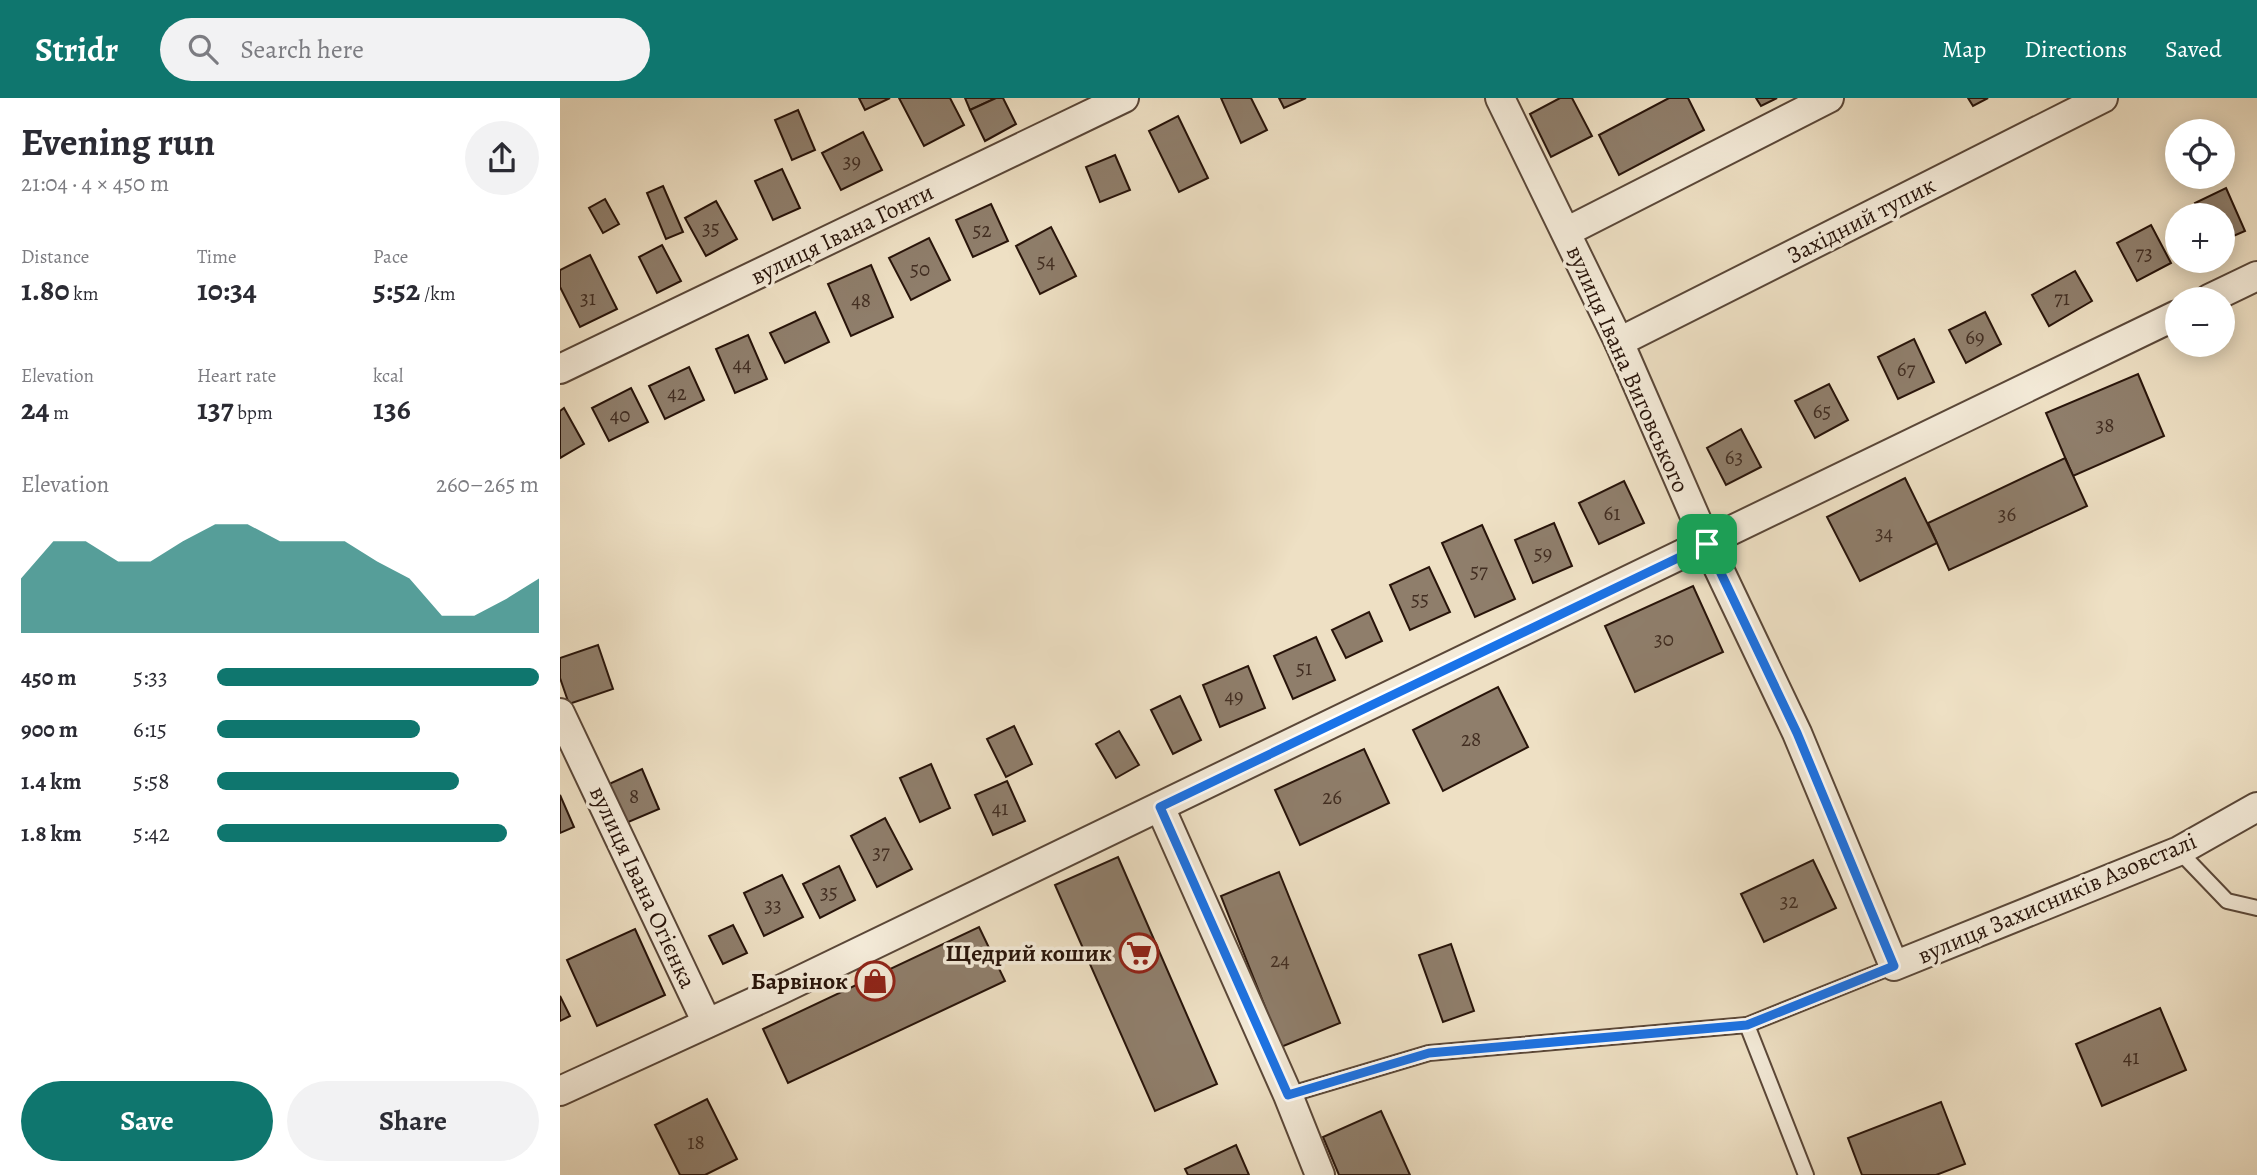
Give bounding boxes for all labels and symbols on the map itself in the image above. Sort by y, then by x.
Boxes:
house number: 39 [843,147,861,175]
street label: Західний тупик [1781,169,1941,271]
street label: вулиця Івана Гонти [745,176,939,292]
house number: 35 [702,214,720,242]
house number: 52 [972,216,992,244]
house number: 73 [2135,239,2153,267]
street label: вулиця Івана Виговського [1559,240,1697,498]
house number: 54 [1037,247,1055,275]
house number: 50 [910,255,930,283]
house number: 31 [580,284,596,312]
house number: 71 [2054,284,2070,312]
house number: 48 [851,286,871,314]
house number: 69 [1965,323,1985,351]
house number: 44 [732,350,752,378]
house number: 67 [1897,355,1915,383]
house number: 42 [667,379,687,407]
house number: 65 [1813,397,1831,425]
house number: 40 [610,401,630,429]
house number: 38 [2096,411,2114,439]
house number: 63 [1725,443,1743,471]
house number: 61 [1604,499,1620,527]
house number: 36 [1998,500,2017,528]
pin [1677,514,1737,574]
house number: 34 [1875,519,1893,547]
house number: 59 [1534,539,1552,567]
house number: 57 [1470,557,1488,585]
house number: 55 [1411,585,1429,613]
house number: 30 [1654,625,1674,653]
house number: 51 [1296,654,1312,682]
house number: 49 [1224,682,1244,710]
house number: 28 [1461,725,1481,753]
street label: вулиця Івана Огієнка [582,781,704,993]
house number: 8 [629,782,639,810]
house number: 26 [1322,783,1342,811]
house number: 41 [992,794,1008,822]
street label: вулиця Захисників Азовсталі [1913,825,2201,971]
house number: 37 [872,838,890,866]
house number: 35 [820,878,838,906]
house number: 32 [1780,887,1798,915]
house number: 33 [764,891,782,919]
supermarket icon: Щедрий кошик [1118,932,1160,974]
place label: Щедрий кошик [946,937,1112,969]
house number: 24 [1270,946,1290,974]
shop icon: Барвінок [854,960,896,1002]
place label: Барвінок [751,965,848,997]
house number: 41 [2123,1043,2139,1071]
house number: 18 [687,1128,705,1156]

